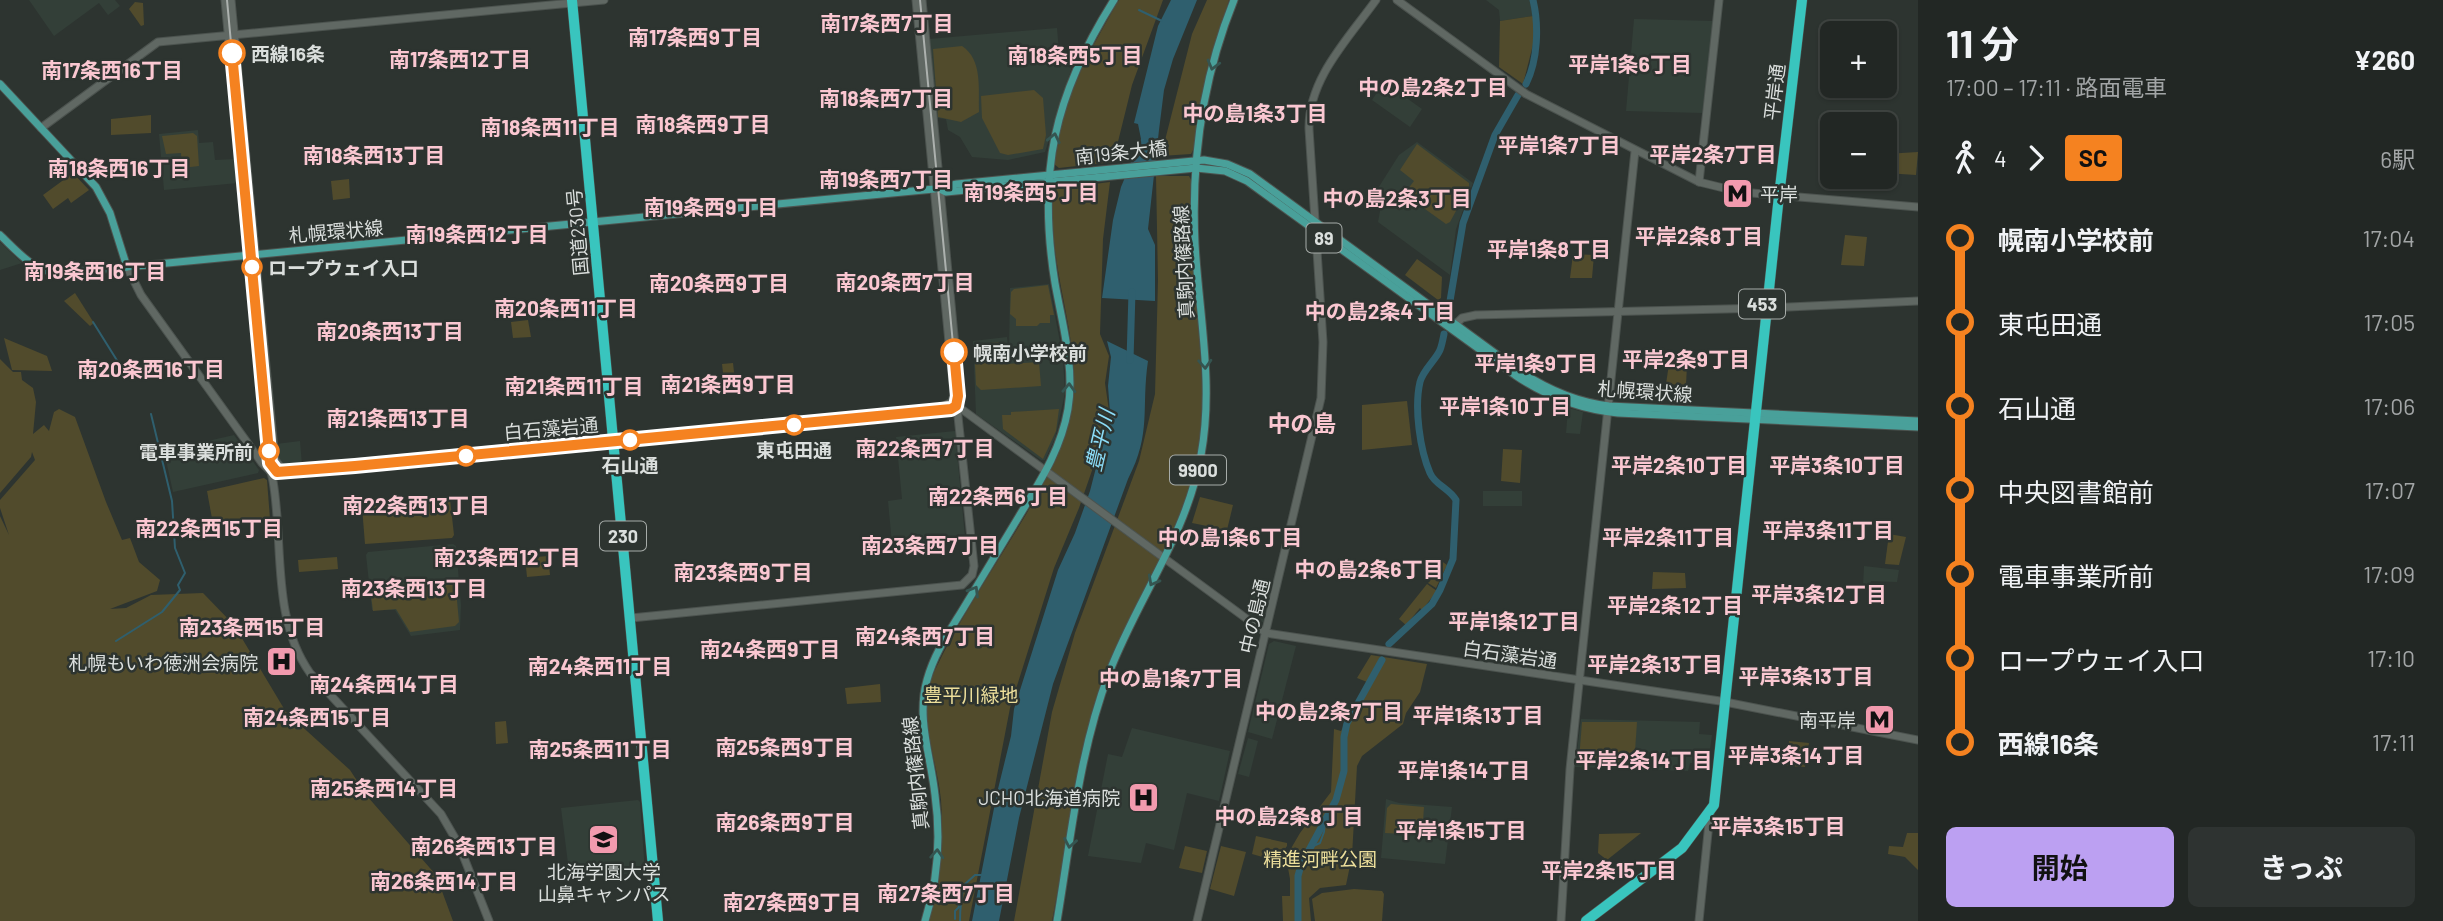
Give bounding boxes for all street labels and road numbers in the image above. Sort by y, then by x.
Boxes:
street label: 平岸通 [1759,62,1789,122]
street label: 南19条大橋 [1074,136,1168,168]
street label: 国道230号 [562,187,592,277]
street label: 真駒内篠路線 [1169,204,1197,320]
street label: 札幌環状線 [288,215,384,247]
road number: 89 [1306,224,1342,252]
road number: 453 [1739,290,1785,318]
street label: 札幌環状線 [1597,376,1693,406]
street label: 白石藻岩通 [503,412,599,444]
road number: 9900 [1170,456,1226,484]
road number: 230 [600,522,646,550]
street label: 中の島通 [1234,576,1274,656]
street label: 白石藻岩通 [1461,636,1559,672]
street label: 真駒内篠路線 [898,715,932,831]

